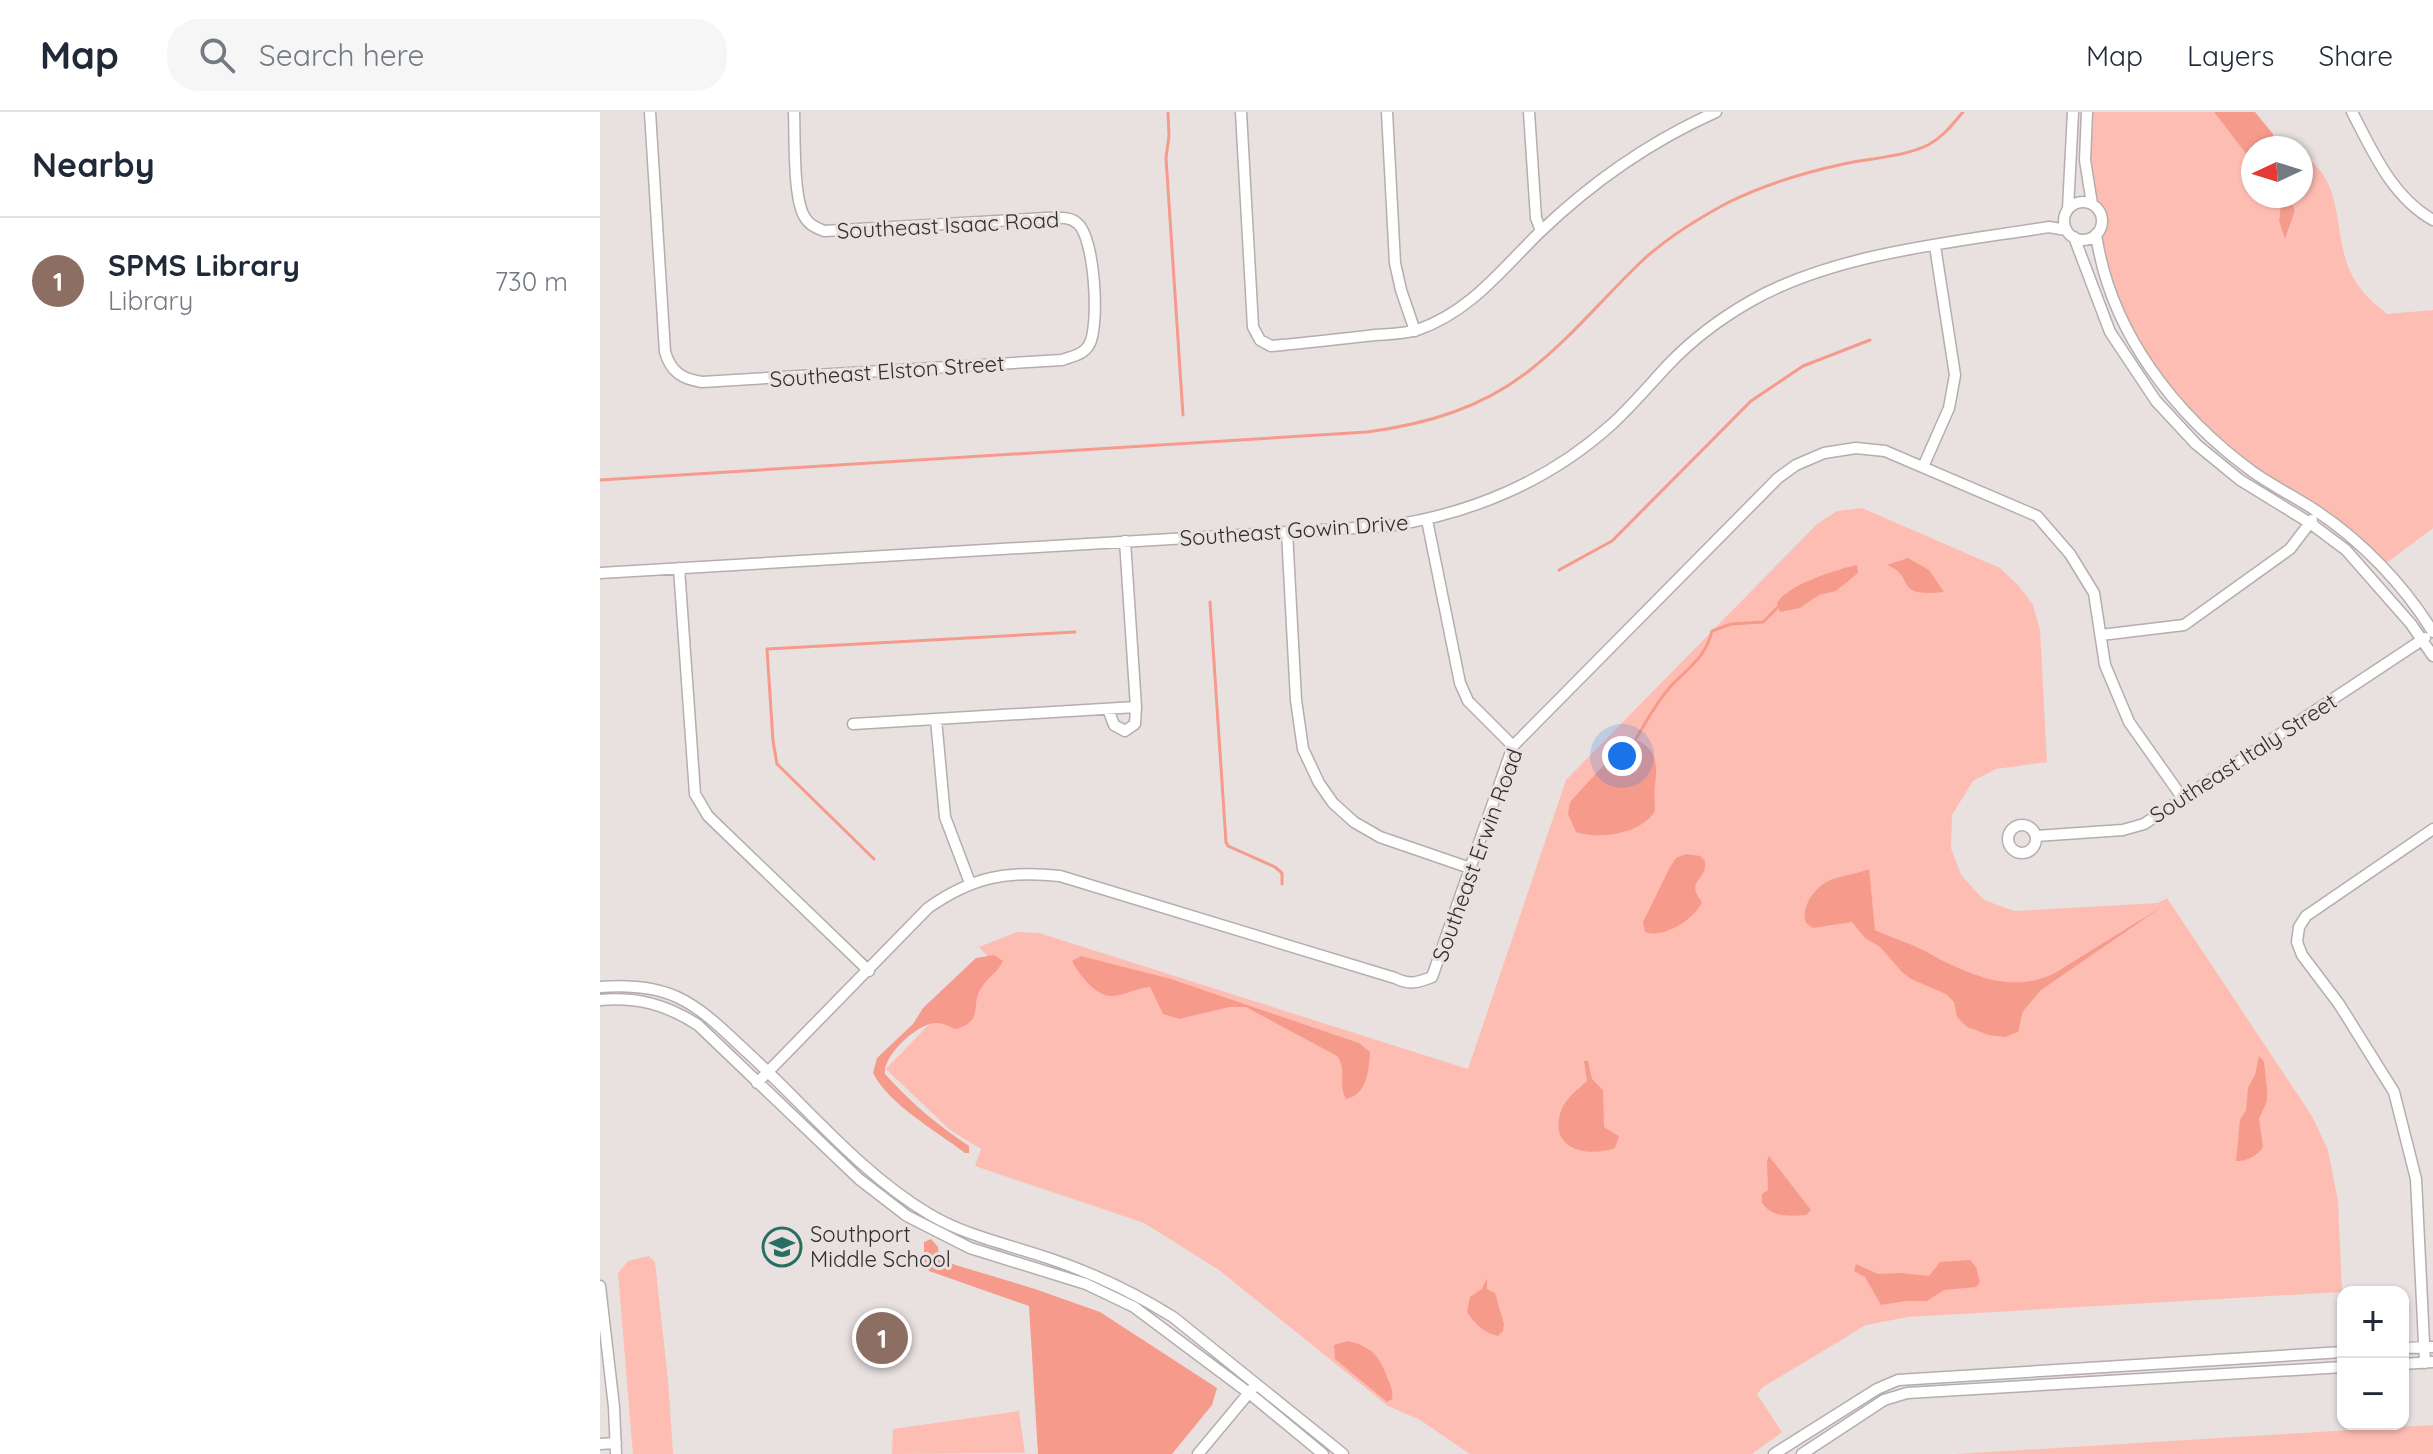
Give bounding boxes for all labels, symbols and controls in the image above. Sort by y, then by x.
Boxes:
search box [167,19,727,91]
text: Map [40,31,119,79]
icon: search [195,33,239,77]
text: Search here [259,36,424,74]
text: Map [2086,38,2143,73]
text: Layers [2187,38,2274,73]
text: Share [2318,38,2393,73]
north arrow [2241,136,2313,208]
text: Nearby [32,143,155,186]
street label: Southeast Isaac Road [836,205,1060,245]
text: SPMS Library [108,246,300,284]
text: 1 [53,265,63,298]
text: 730 m [495,265,568,298]
text: Library [108,284,193,317]
street label: Southeast Elston Street [769,349,1005,393]
street label: Southeast Gowin Drive [1179,508,1409,552]
street label: Southeast Italy Street [2144,687,2342,829]
your location [1602,736,1642,776]
street label: Southeast Erwin Road [1425,745,1529,965]
place label: Southport Middle School [810,1220,951,1273]
school or university icon: Southport Middle School [761,1226,803,1268]
map controls [2337,1286,2409,1430]
button: + [2337,1286,2409,1358]
pin: 1 [856,1308,908,1368]
button: − [2337,1358,2409,1430]

